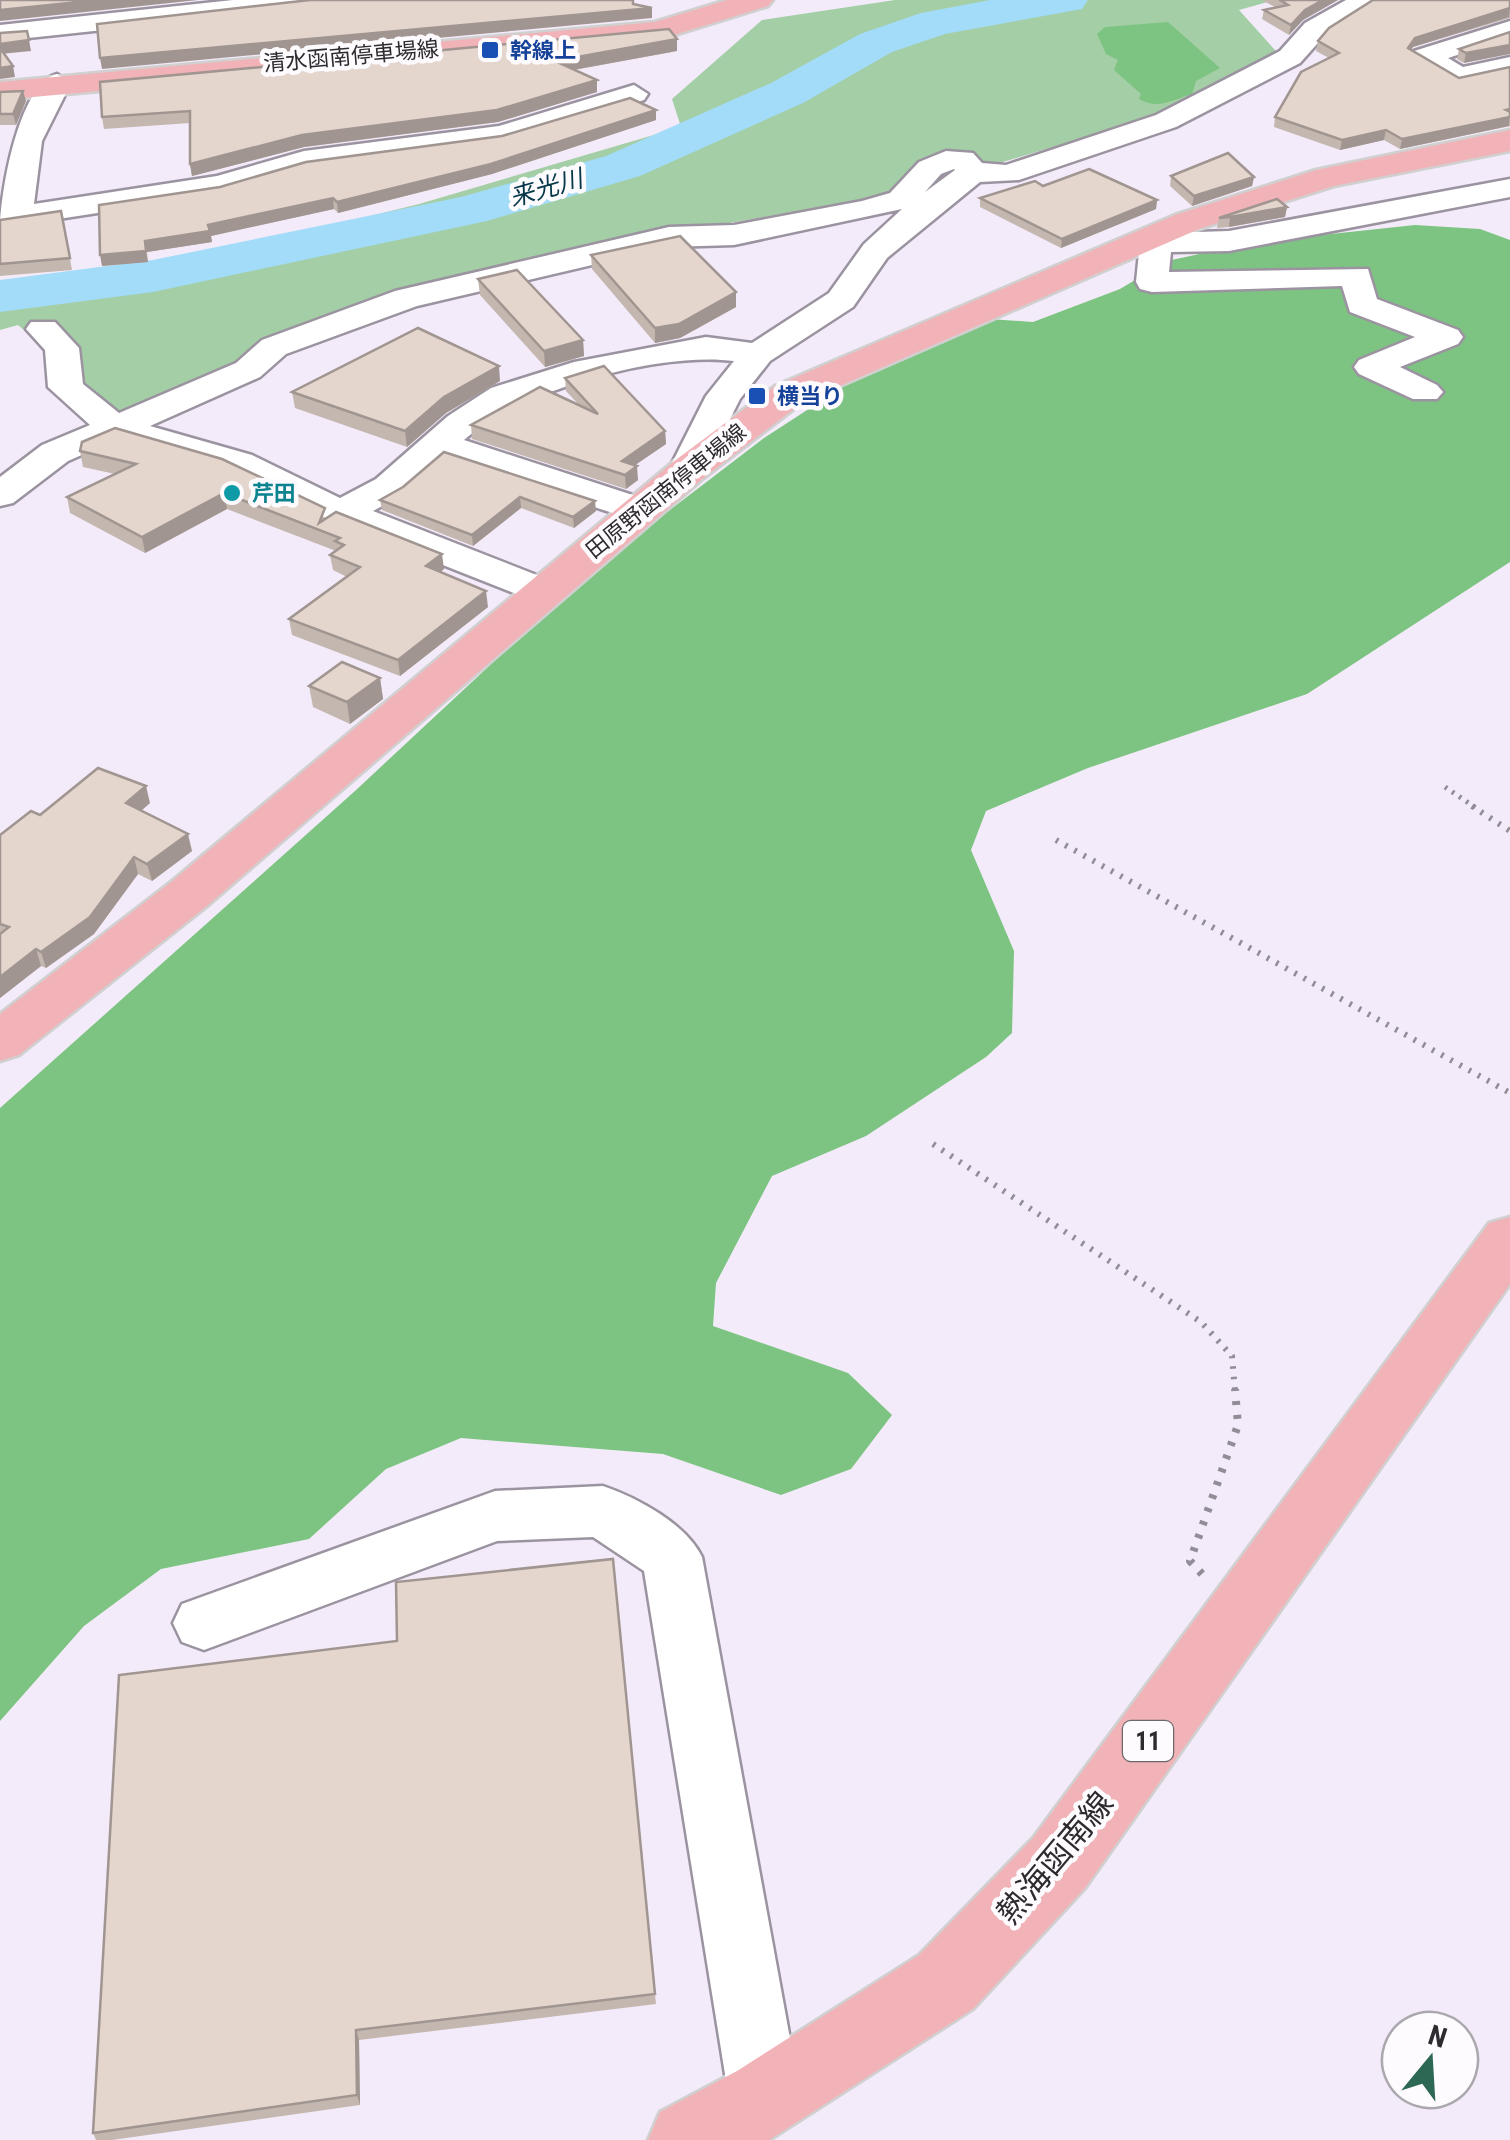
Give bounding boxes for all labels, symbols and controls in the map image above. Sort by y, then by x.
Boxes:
street label: 清水函南停車場線 [262,36,440,76]
place label: 幹線上 [510,38,576,63]
marker: 幹線上 [479,39,501,61]
water label: 来光川 [506,163,589,212]
place label: 横当り [777,384,843,409]
marker: 横当り [746,385,768,407]
street label: 田原野函南停車場線 [581,419,751,563]
place label: 芹田 [252,481,296,506]
marker: 芹田 [221,482,243,504]
road number: 11 [1123,1721,1173,1761]
street label: 熱海函南線 [989,1784,1121,1932]
north arrow [1380,2010,1480,2110]
text: N [1424,2018,1451,2055]

